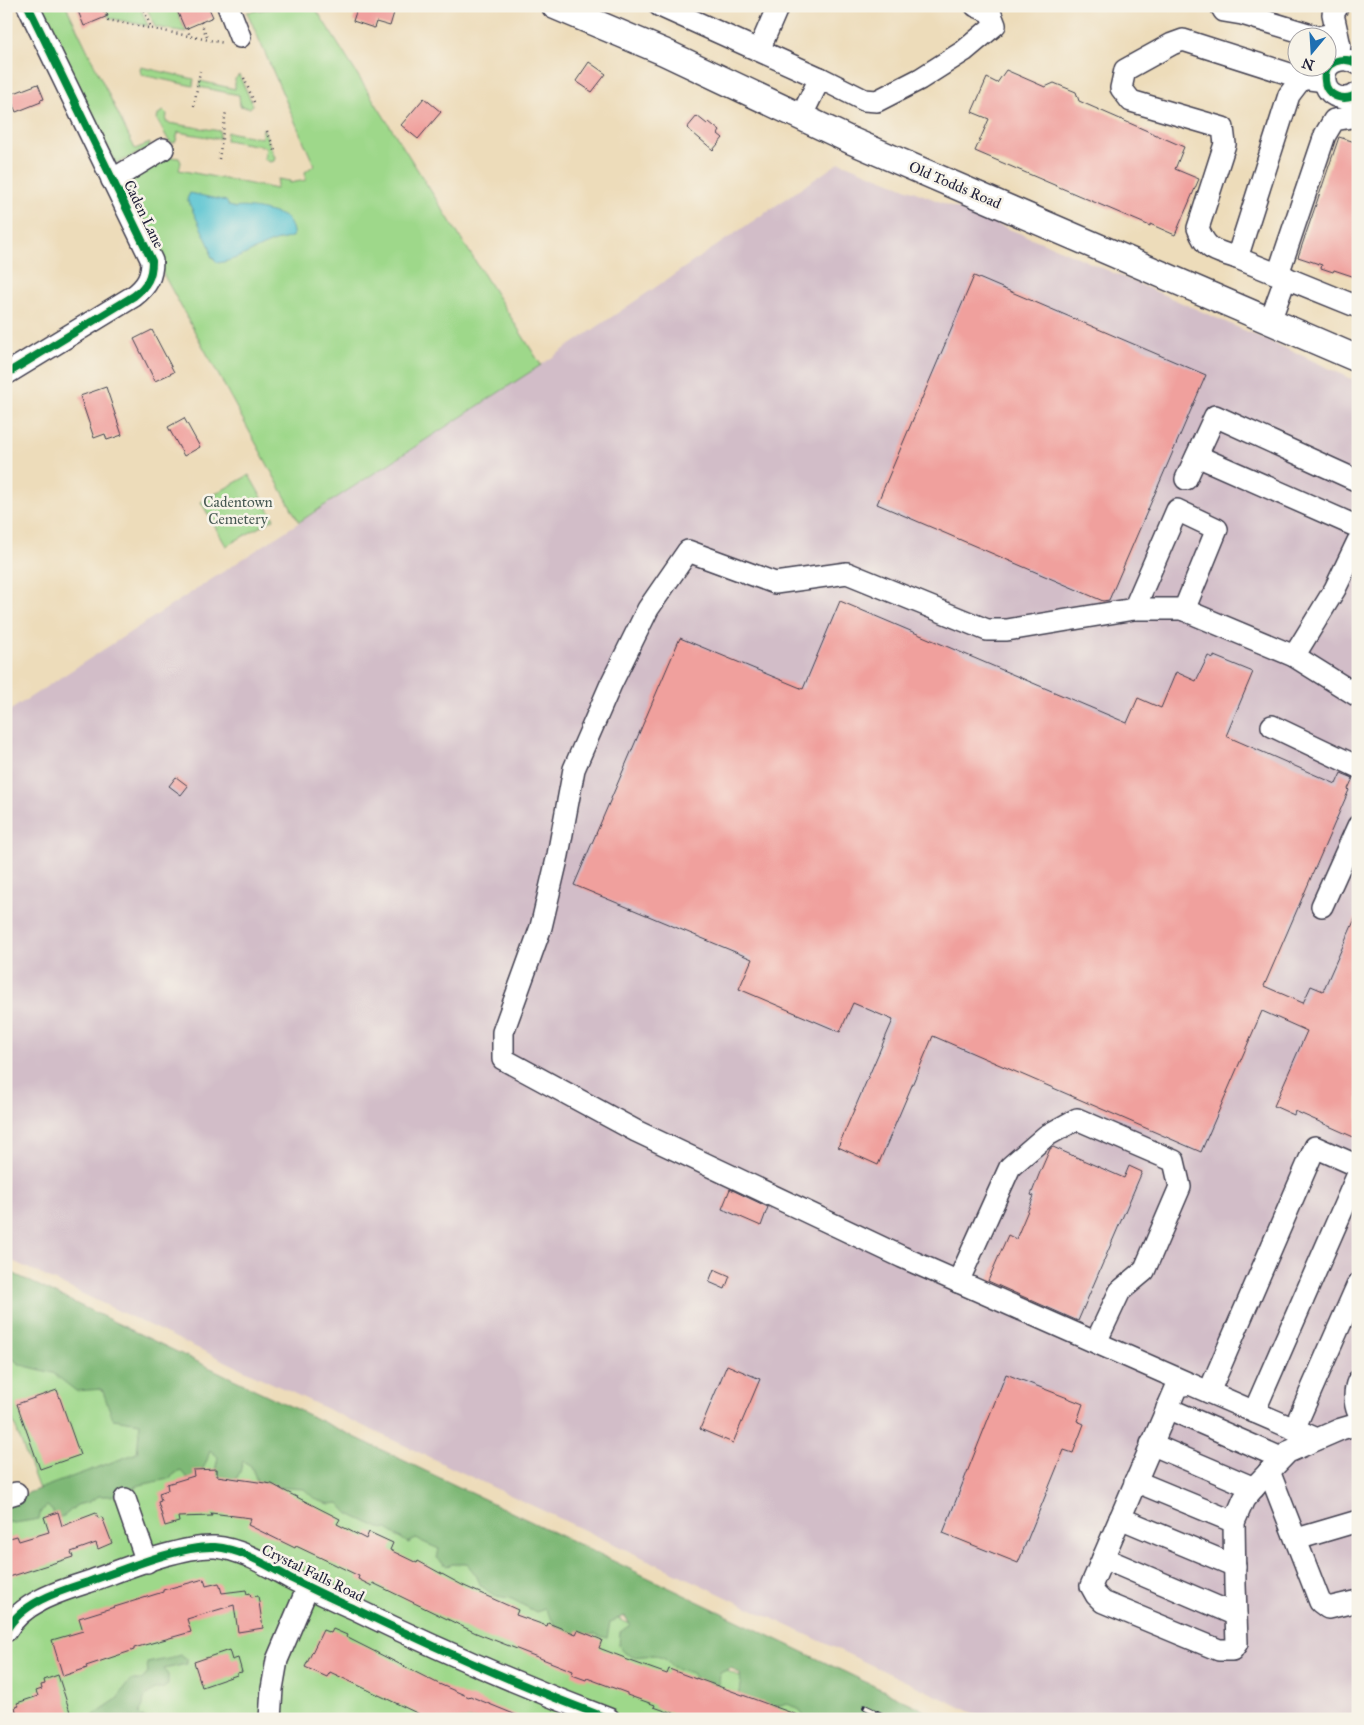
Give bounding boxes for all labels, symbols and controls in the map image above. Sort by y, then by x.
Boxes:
north arrow [1286,28,1336,78]
text: N [1300,54,1316,74]
street label: Old Todds Road [906,157,1004,213]
street label: Caden Lane [120,177,168,251]
park label: Cadentown Cemetery [203,493,273,528]
street label: Crystal Falls Road [259,1540,368,1606]

